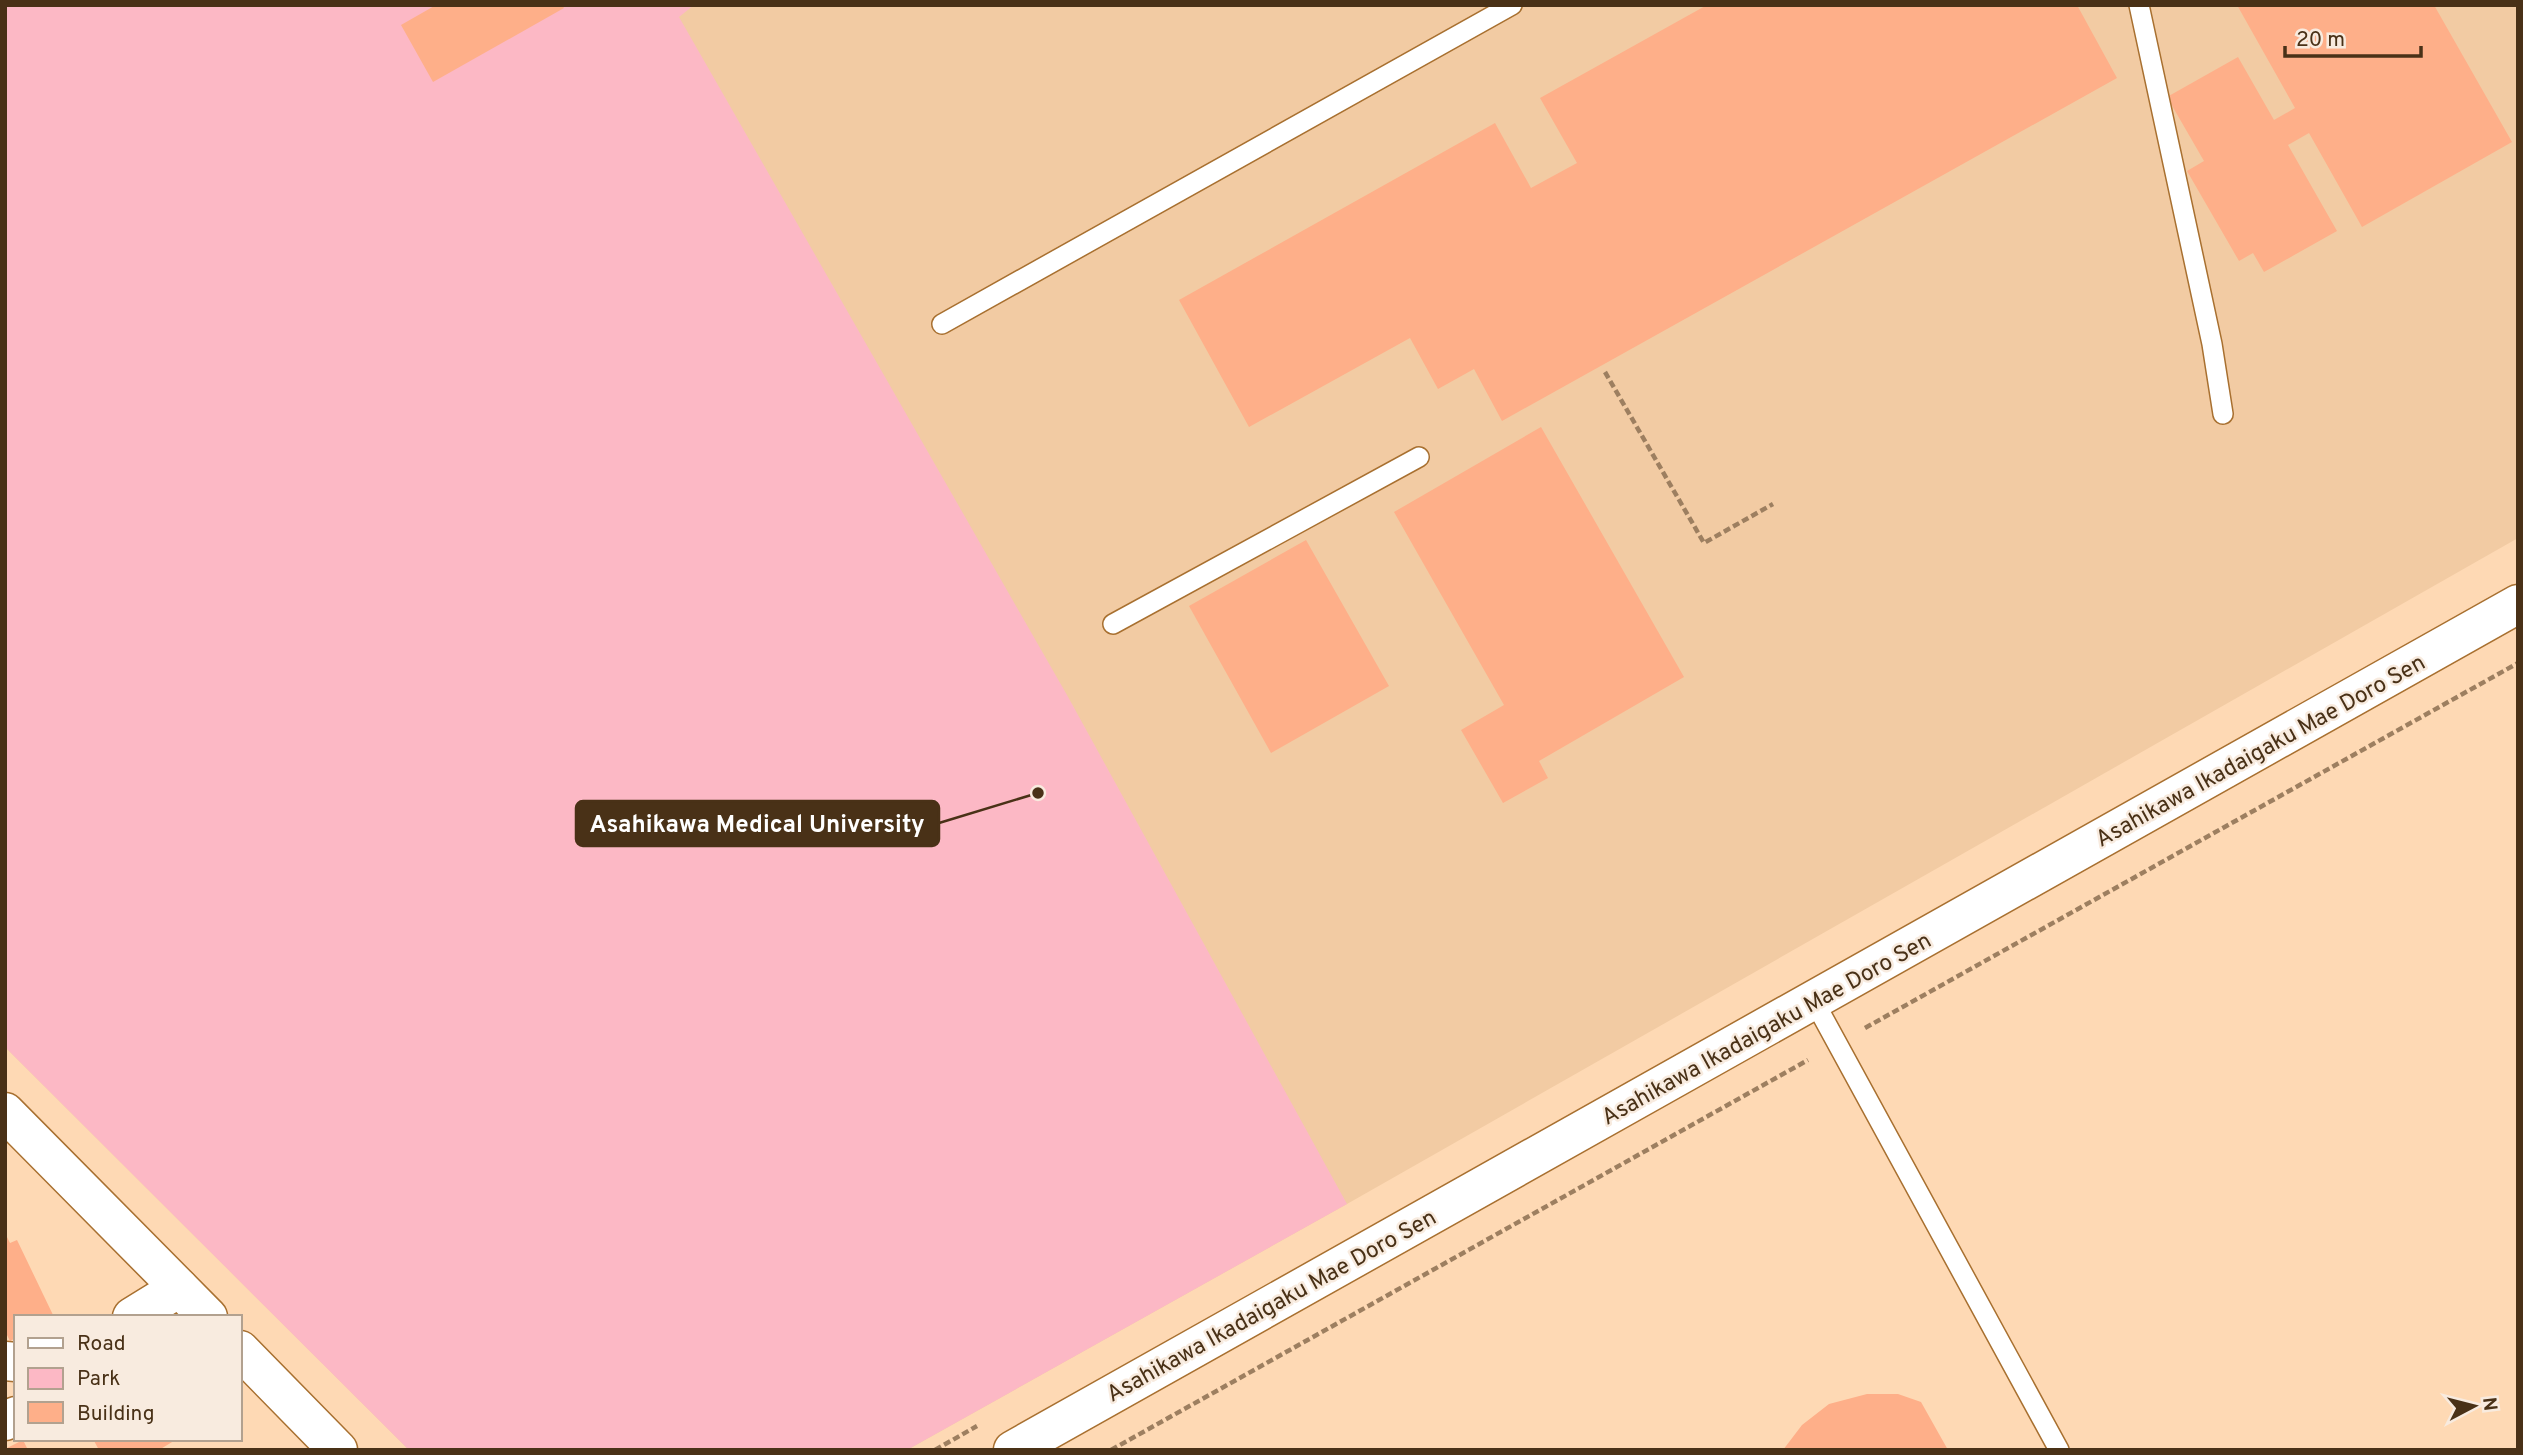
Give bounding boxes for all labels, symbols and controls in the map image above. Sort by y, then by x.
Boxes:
scale bar [2285,14,2422,58]
text: 20 m [2296,27,2345,54]
street label: Asahikawa Ikadaigaku Mae Doro Sen [2091,649,2431,855]
callout: Asahikawa Medical University [576,801,939,846]
text: Asahikawa Medical University [589,811,925,841]
street label: Asahikawa Ikadaigaku Mae Doro Sen [1597,927,1937,1133]
street label: Asahikawa Ikadaigaku Mae Doro Sen [1102,1204,1442,1410]
legend [14,1315,242,1441]
text: Road [77,1331,126,1358]
text: Park [77,1366,120,1393]
north arrow [2439,1371,2509,1441]
text: N [2476,1396,2502,1412]
text: Building [77,1401,155,1428]

